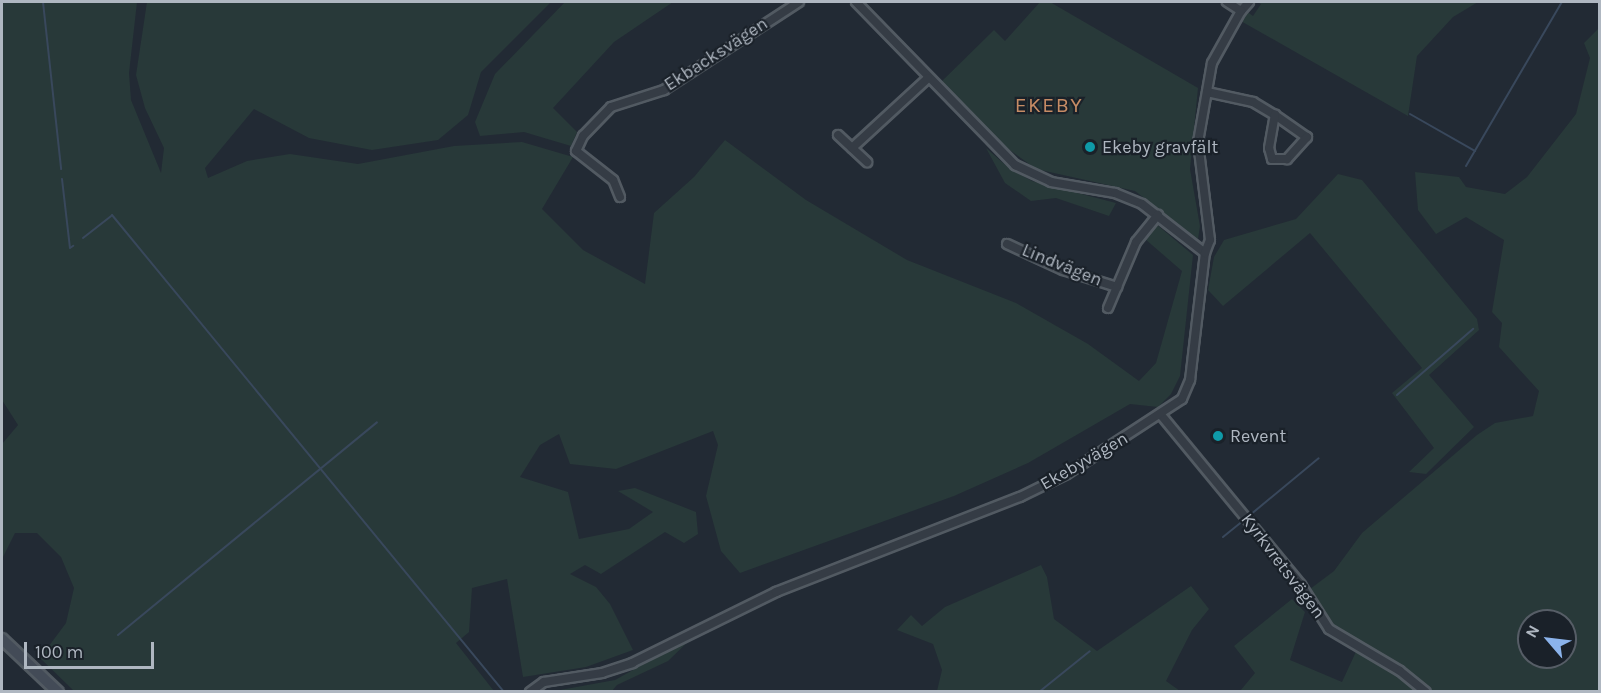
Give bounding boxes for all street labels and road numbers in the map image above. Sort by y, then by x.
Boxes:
street label: Ekbacksvägen [660,13,772,95]
street label: Lindvägen [1019,239,1105,291]
street label: Ekebyvägen [1036,427,1132,495]
street label: Kyrkvretsvägen [1236,509,1330,623]

